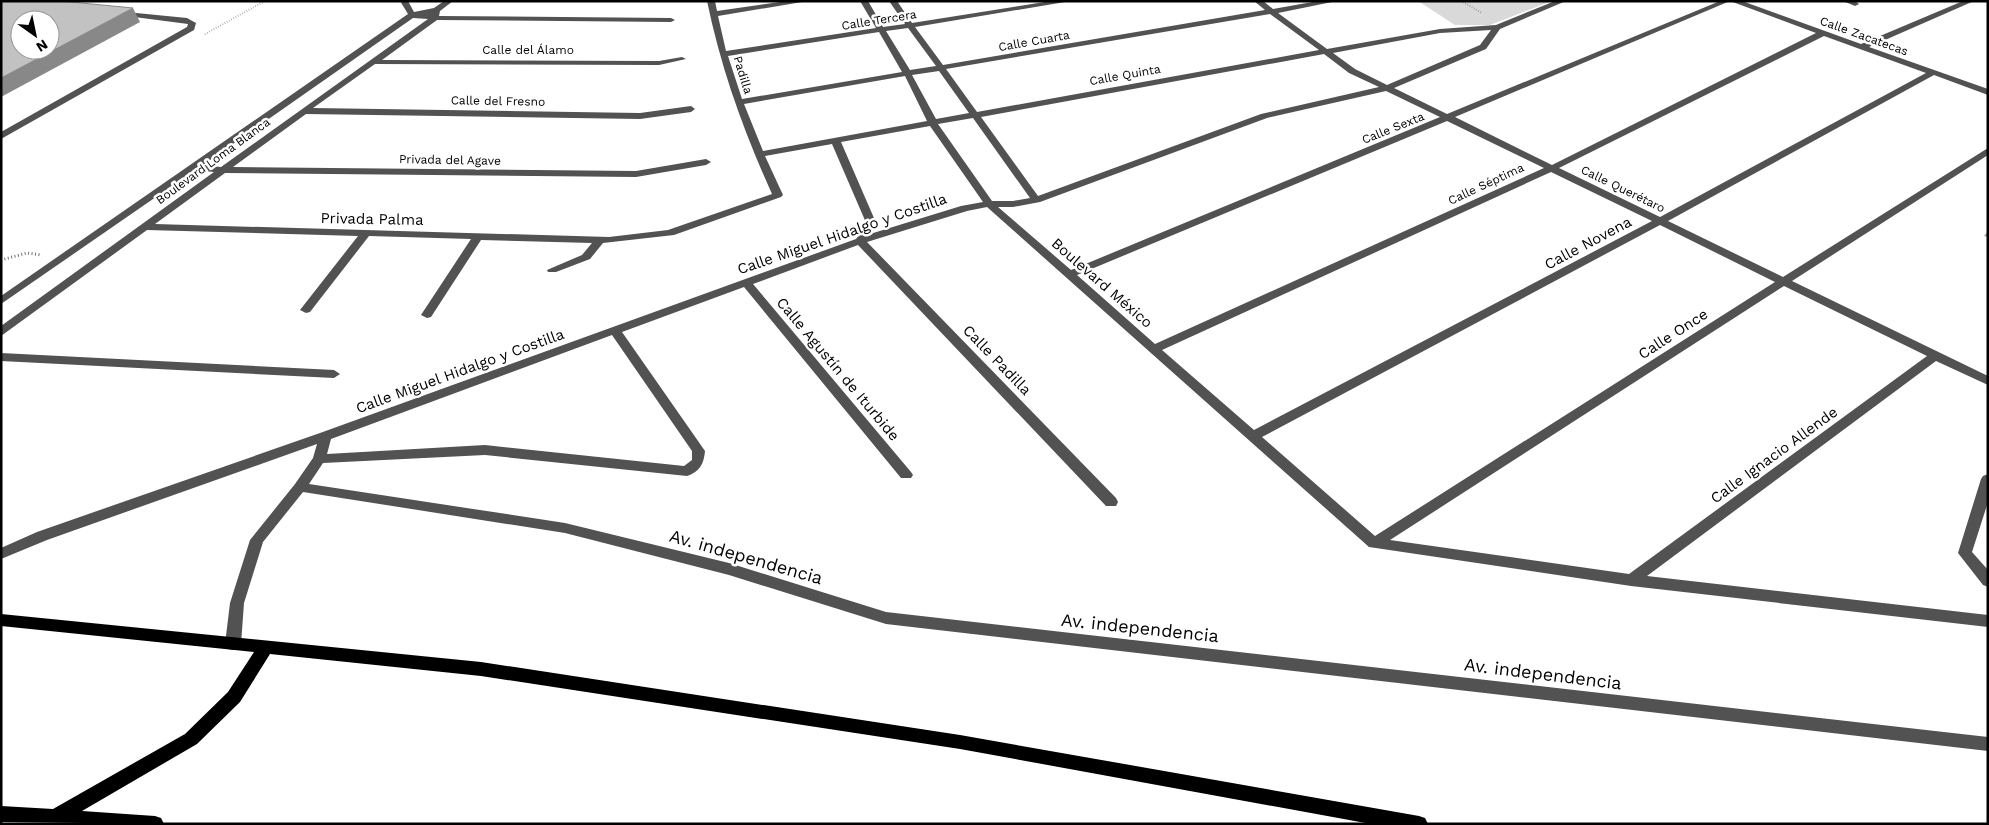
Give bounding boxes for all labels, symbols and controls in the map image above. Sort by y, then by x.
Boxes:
street label: Calle Tercera [840,7,918,33]
north arrow [10,10,60,60]
street label: Calle Zacatecas [1818,14,1910,58]
street label: Calle Cuarta [997,28,1071,54]
text: N [33,36,51,55]
street label: Calle del Álamo [482,43,574,57]
street label: Padilla [731,54,755,96]
street label: Calle Quinta [1088,62,1162,88]
street label: Calle del Fresno [451,93,545,109]
street label: Calle Sexta [1360,109,1426,147]
street label: Boulevard Loma Blanca [153,115,273,207]
street label: Privada del Agave [399,152,501,168]
street label: Calle Séptima [1446,160,1526,208]
street label: Calle Querétaro [1579,163,1667,215]
street label: Calle Miguel Hidalgo y Costilla [735,189,950,278]
street label: Privada Palma [320,209,424,229]
street label: Calle Novena [1541,212,1635,273]
street label: Boulevard México [1048,234,1156,332]
street label: Calle Agustín de Iturbide [773,294,903,444]
street label: Calle Once [1635,305,1711,363]
street label: Calle Padilla [959,321,1035,399]
street label: Calle Miguel Hidalgo y Costilla [353,325,567,417]
street label: Calle Ignacio Allende [1707,403,1841,507]
street label: Av. independencia [667,525,825,588]
street label: Av. independencia [1060,609,1220,646]
street label: Av. independencia [1463,653,1623,694]

